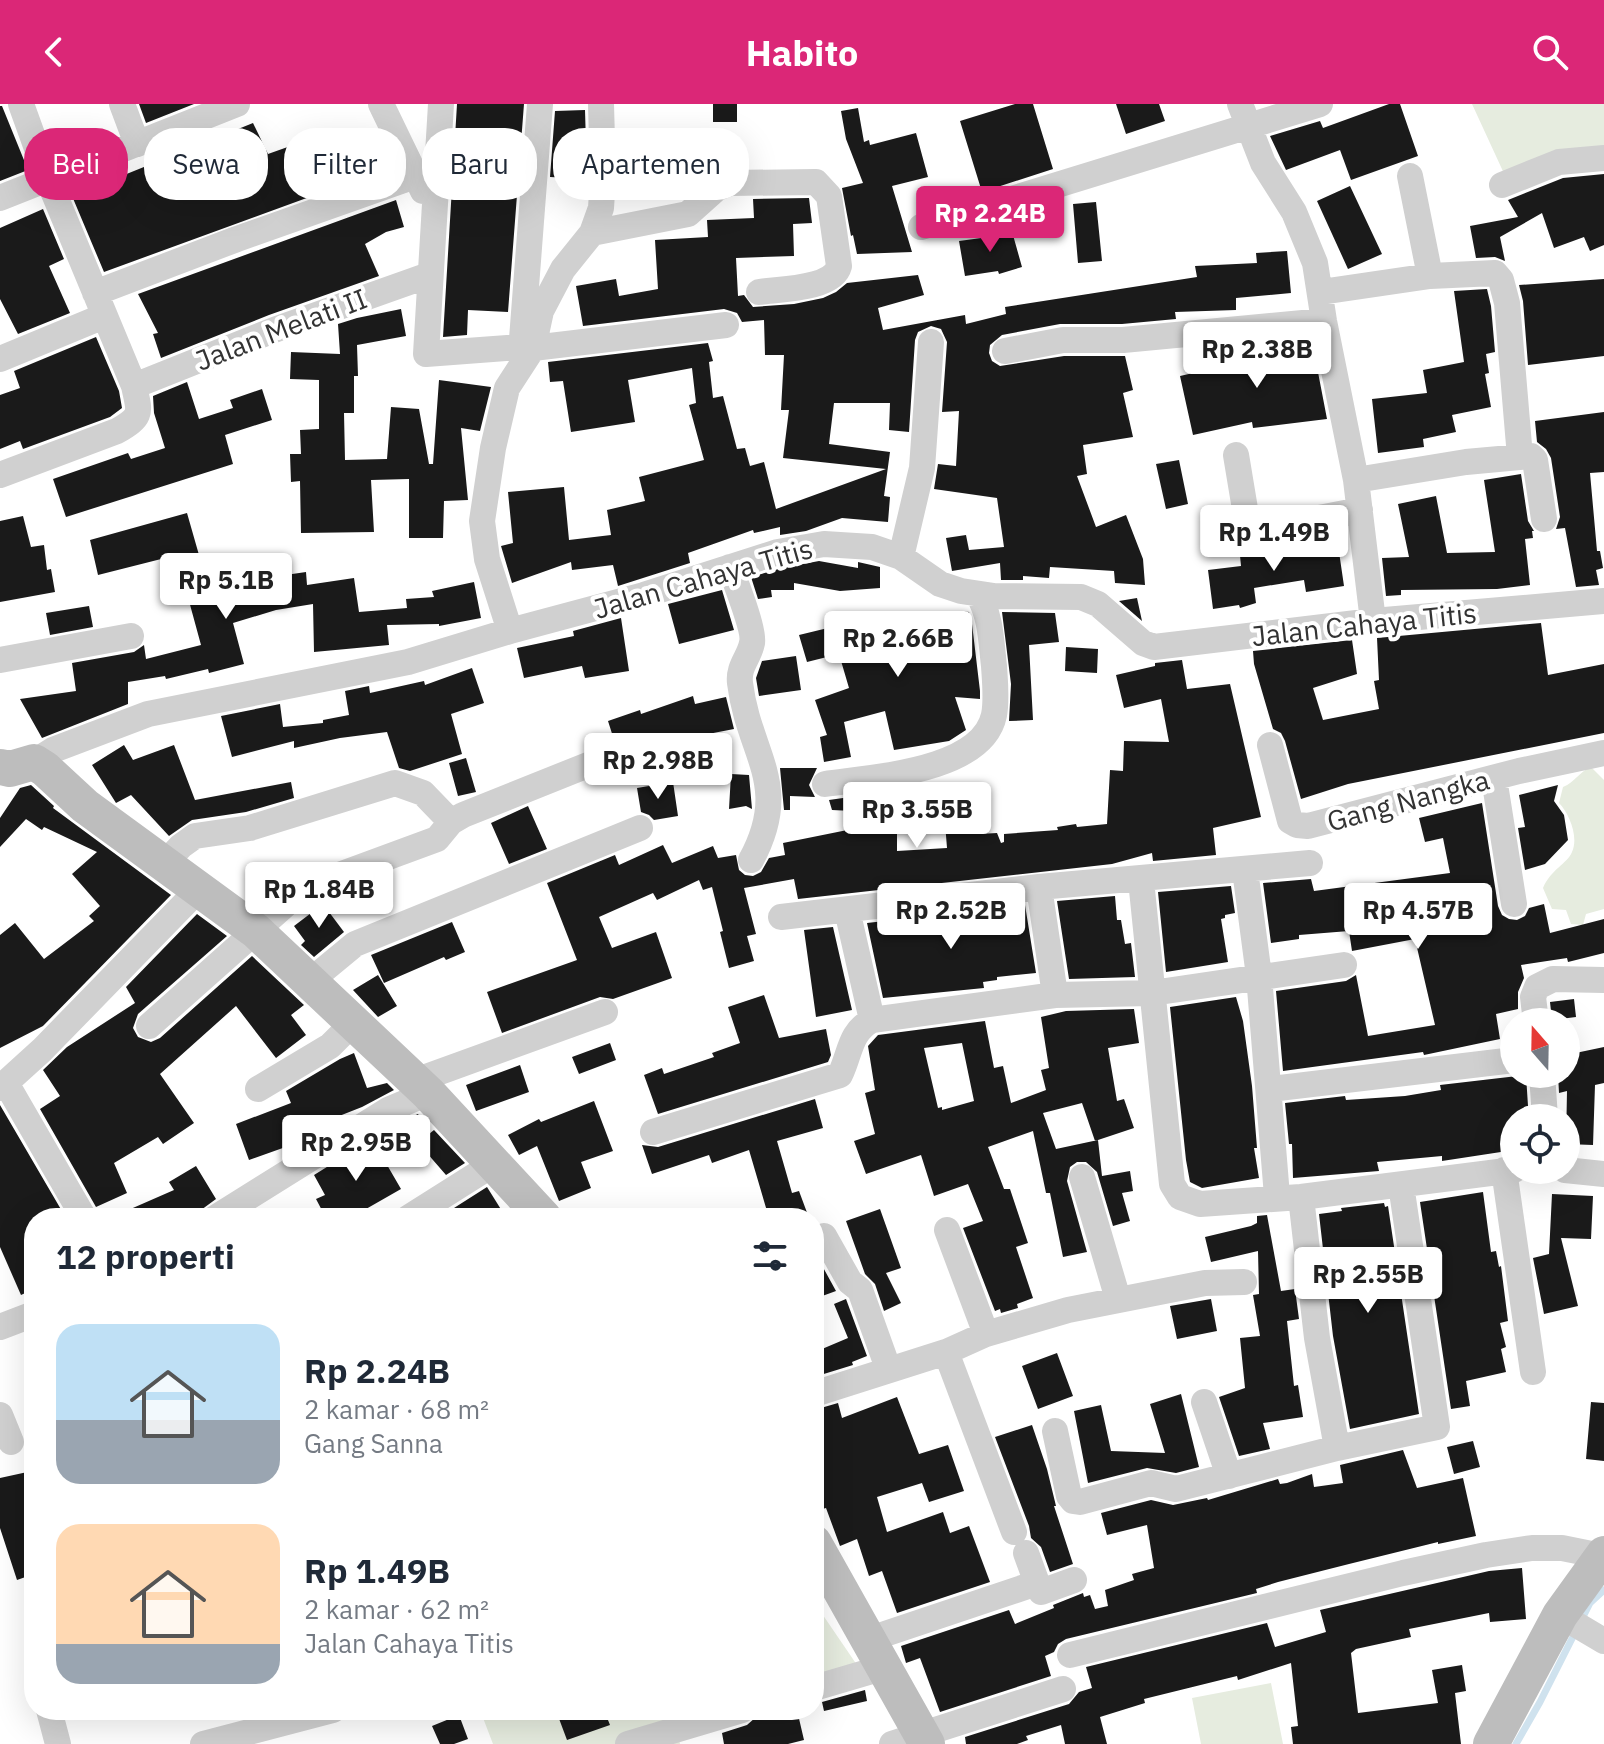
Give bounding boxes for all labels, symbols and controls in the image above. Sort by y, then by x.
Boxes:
text: Habito [746,29,858,76]
icon: back [32,30,76,74]
icon: search [1528,30,1572,74]
chip: Beli [24,128,128,200]
chip: Sewa [144,128,268,200]
chip: Filter [284,128,406,200]
chip: Baru [422,128,537,200]
chip: Apartemen [553,128,749,200]
pin: Rp 2.24B [907,186,1073,254]
text: Rp 2.24B [934,195,1046,229]
street label: Jalan Melati II [190,279,372,379]
pin: Rp 2.38B [1174,322,1340,390]
text: Rp 2.38B [1201,331,1313,365]
pin: Rp 1.49B [1191,505,1357,573]
text: Rp 1.49B [1218,514,1330,548]
street label: Jalan Cahaya Titis [589,529,817,627]
pin: Rp 5.1B [152,553,300,621]
text: Rp 5.1B [178,562,274,596]
street label: Jalan Cahaya Titis [1250,594,1478,654]
pin: Rp 2.66B [815,611,981,679]
text: Rp 2.66B [842,620,954,654]
pin: Rp 2.98B [575,733,741,801]
text: Rp 2.98B [602,742,714,776]
street label: Gang Nangka [1323,761,1493,839]
pin: Rp 3.55B [834,782,1000,850]
text: Rp 3.55B [861,791,973,825]
pin: Rp 1.84B [236,862,402,930]
text: Rp 1.84B [263,871,375,905]
pin: Rp 2.52B [868,883,1034,951]
pin: Rp 4.57B [1335,883,1501,951]
text: Rp 2.52B [895,892,1007,926]
text: Rp 4.57B [1362,892,1474,926]
north arrow [1500,1008,1580,1088]
map controls [1500,1008,1580,1184]
button: locate [1500,1104,1580,1184]
pin: Rp 2.95B [273,1115,439,1183]
text: Rp 2.95B [300,1124,412,1158]
text: 12 properti [56,1234,235,1278]
icon: filters [748,1234,792,1278]
pin: Rp 2.55B [1285,1247,1451,1315]
text: Rp 2.55B [1312,1256,1424,1290]
text: Rp 2.24B [304,1348,450,1392]
icon: home [120,1356,216,1452]
text: 2 kamar · 68 m² [304,1392,489,1426]
text: Gang Sanna [304,1426,443,1460]
text: Rp 1.49B [304,1548,450,1592]
icon: home [120,1556,216,1652]
text: 2 kamar · 62 m² [304,1592,489,1626]
text: Jalan Cahaya Titis [304,1626,514,1660]

